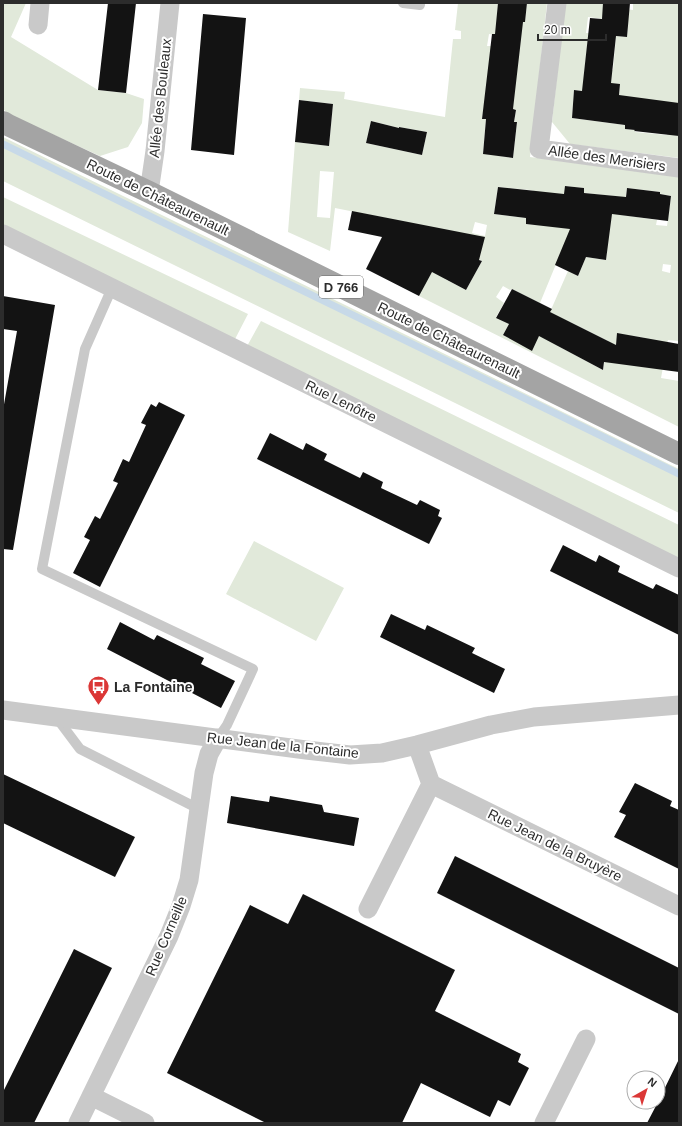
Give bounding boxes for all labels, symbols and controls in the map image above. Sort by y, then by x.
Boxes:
scale bar [538,16,606,42]
text: 20 m [544,23,571,37]
street label: Allée des Bouleaux [146,38,174,158]
street label: Allée des Merisiers [547,142,667,174]
street label: Route de Châteaurenault [84,156,232,239]
road number: D 766 [319,276,363,298]
street label: Route de Châteaurenault [375,299,523,382]
street label: Rue Lenôtre [303,377,379,425]
bus stop icon: La Fontaine [85,674,111,707]
place label: La Fontaine [114,679,193,695]
street label: Rue Jean de la Fontaine [206,729,360,761]
street label: Rue Jean de la Bruyère [485,806,625,885]
street label: Rue Corneille [142,894,190,978]
north arrow [626,1070,666,1110]
text: N [645,1075,659,1089]

